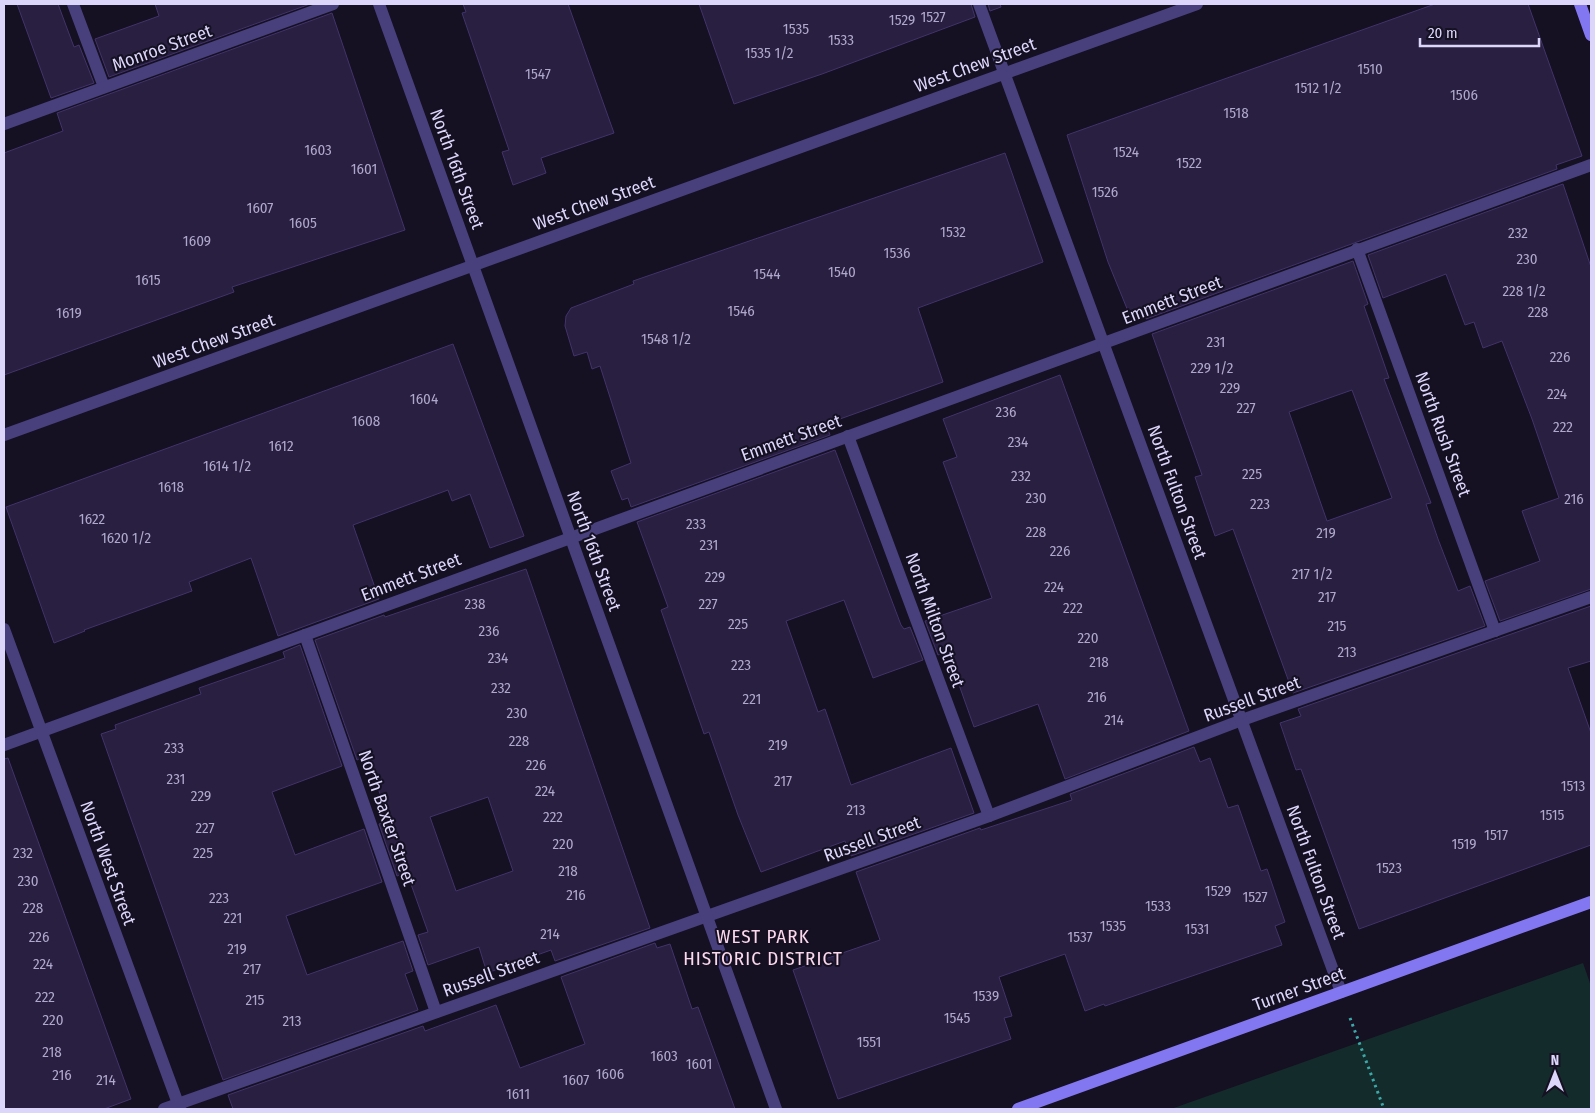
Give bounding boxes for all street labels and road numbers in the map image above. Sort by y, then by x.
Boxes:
street label: Monroe Street [109,20,215,76]
street label: West Chew Street [911,33,1039,97]
street label: North 16th Street [425,106,489,232]
street label: West Chew Street [530,171,658,235]
street label: Emmett Street [1119,271,1225,329]
street label: West Chew Street [150,309,278,373]
street label: North Rush Street [1410,369,1476,499]
street label: Emmett Street [738,410,844,466]
street label: North Fulton Street [1143,422,1211,562]
street label: North 16th Street [562,488,626,614]
street label: Emmett Street [358,548,464,606]
street label: North Milton Street [900,550,970,690]
street label: Russell Street [1201,671,1303,727]
street label: North Baxter Street [353,747,421,889]
street label: North West Street [75,798,141,928]
street label: North Fulton Street [1282,802,1350,942]
street label: Russell Street [821,811,923,867]
street label: Russell Street [440,946,542,1002]
street label: Turner Street [1250,962,1348,1016]

